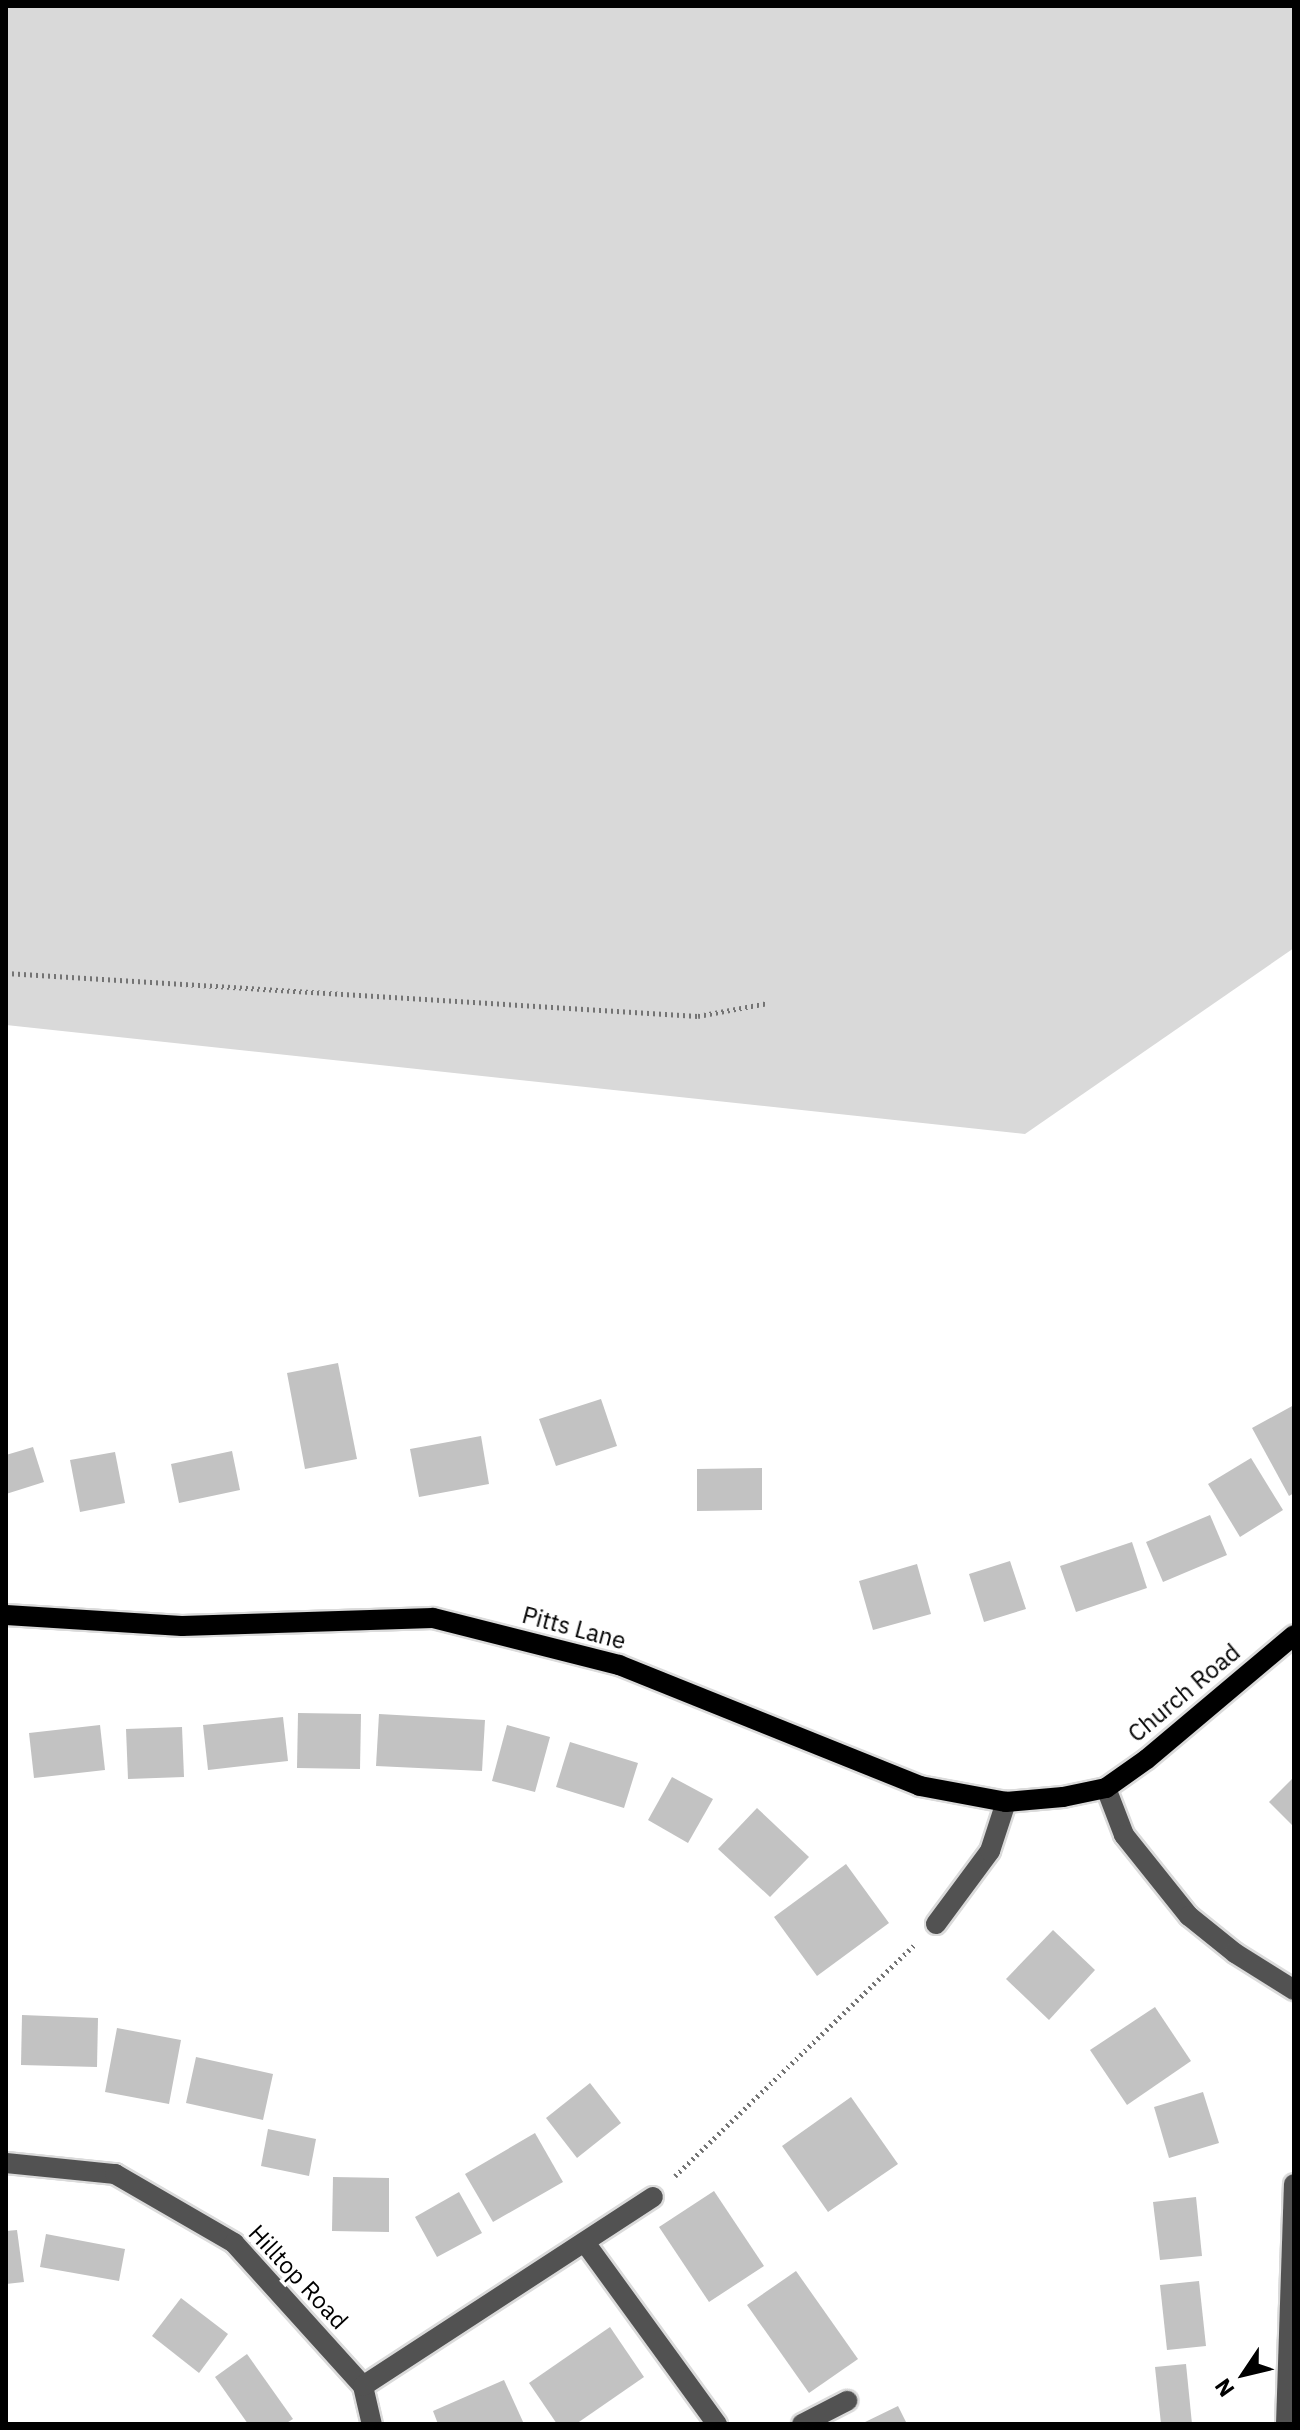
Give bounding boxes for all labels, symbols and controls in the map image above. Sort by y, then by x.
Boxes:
street label: Pitts Lane [519,1600,629,1656]
street label: Church Road [1122,1638,1246,1748]
street label: Hilltop Road [242,2219,354,2335]
north arrow [1204,2334,1284,2414]
text: N [1207,2373,1240,2403]

